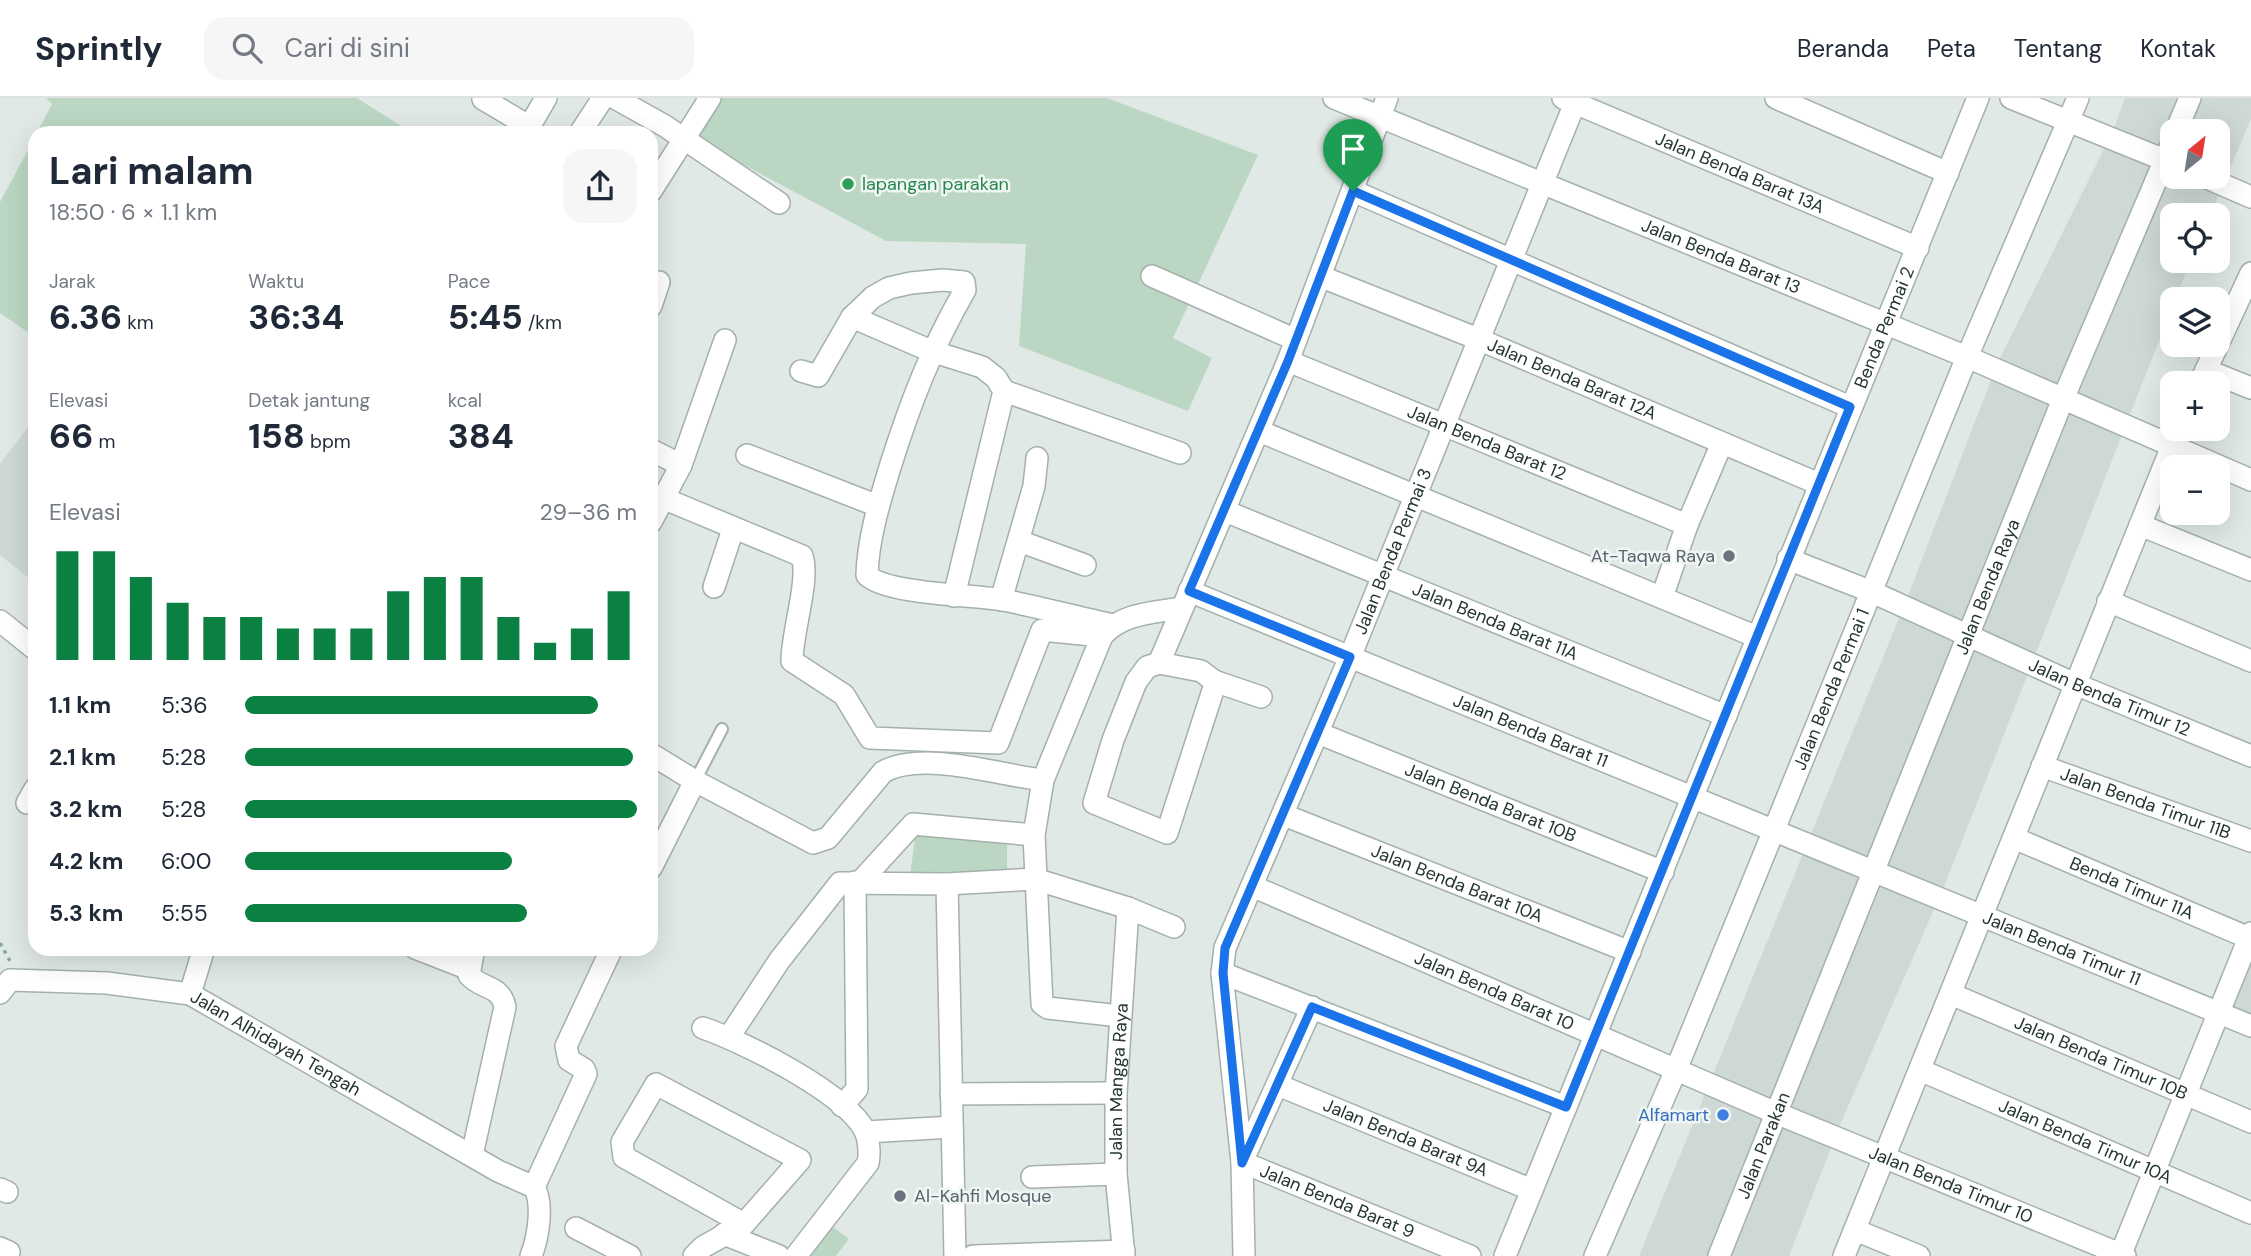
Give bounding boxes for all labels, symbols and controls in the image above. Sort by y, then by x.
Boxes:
search box [204,17,694,80]
text: Sprintly [35,27,162,70]
icon: search [228,29,266,67]
text: Cari di sini [284,31,410,65]
text: Beranda [1797,33,1889,64]
text: Peta [1927,33,1976,64]
text: Tentang [2014,33,2102,64]
text: Kontak [2140,33,2216,64]
pin [1323,119,1383,191]
north arrow [2160,119,2230,189]
map controls [2160,119,2230,525]
street label: Jalan Benda Barat 13A [1652,126,1828,219]
icon: arrive [1334,130,1372,168]
text: Lari malam [49,146,254,196]
button: share [563,149,637,223]
place label: lapangan parakan [862,172,1009,196]
marker: lapangan parakan [840,176,856,192]
text: 18:50 · 6 × 1.1 km [49,197,217,227]
button: locate [2160,203,2230,273]
street label: Jalan Benda Barat 13 [1638,213,1804,300]
street label: Benda Permai 2 [1849,263,1920,392]
text: Jarak [49,269,96,294]
text: Waktu [248,269,304,294]
text: Pace [448,269,490,294]
button: layers [2160,287,2230,357]
text: 6.36 [49,294,122,340]
text: 36:34 [248,294,344,340]
text: 5:45 [448,294,523,340]
text: km [122,310,154,335]
text: /km [523,310,562,335]
street label: Jalan Benda Barat 12A [1484,332,1660,426]
button: + [2160,371,2230,441]
text: Elevasi [49,388,108,413]
text: Detak jantung [248,388,370,413]
text: kcal [448,388,482,413]
street label: Jalan Benda Barat 12 [1404,399,1570,486]
text: 66 [49,413,93,459]
text: 158 [248,413,305,459]
text: 384 [448,413,514,459]
text: m [93,429,115,454]
text: bpm [305,429,351,454]
button: − [2160,455,2230,525]
street label: Jalan Benda Permai 3 [1348,465,1437,638]
text: Elevasi [49,497,121,527]
text: 29–36 m [540,497,637,527]
street label: Jalan Benda Raya [1950,515,2026,658]
place label: At-Taqwa Raya [1591,544,1715,568]
marker: At-Taqwa Raya [1721,548,1737,564]
street label: Jalan Benda Barat 11A [1409,577,1582,666]
street label: Jalan Benda Permai 1 [1788,605,1875,774]
street label: Jalan Benda Timur 12 [2025,653,2194,742]
street label: Jalan Benda Barat 11 [1450,688,1611,773]
text: 1.1 km [49,690,111,720]
text: 5:36 [161,690,208,720]
text: 2.1 km [49,742,116,772]
text: 5:28 [161,742,207,772]
street label: Jalan Benda Barat 10B [1401,757,1580,848]
street label: Jalan Benda Timur 11B [2057,762,2234,845]
text: 3.2 km [49,794,122,824]
text: 5:28 [161,794,207,824]
street label: Jalan Benda Barat 10A [1367,839,1546,928]
text: 4.2 km [49,846,123,876]
text: 6:00 [161,846,212,876]
street label: Benda Timur 11A [2066,851,2198,925]
text: 5.3 km [49,898,123,928]
text: 5:55 [161,898,208,928]
street label: Jalan Benda Timur 11 [1979,905,2144,992]
street label: Jalan Benda Barat 10 [1411,946,1578,1036]
street label: Jalan Alhidayah Tengah [186,985,365,1102]
street label: Jalan Mangga Raya [1104,1002,1134,1160]
street label: Jalan Benda Timur 10B [2011,1010,2191,1106]
street label: Jalan Parakan [1731,1089,1796,1203]
street label: Jalan Benda Barat 9A [1320,1093,1492,1182]
street label: Jalan Benda Timur 10A [1995,1093,2176,1189]
place label: Alfamart [1638,1103,1709,1127]
marker: Alfamart [1715,1107,1731,1123]
street label: Jalan Benda Timur 10 [1865,1140,2037,1229]
street label: Jalan Benda Barat 9 [1256,1159,1418,1244]
place label: Al-Kahfi Mosque [914,1184,1052,1208]
marker: Al-Kahfi Mosque [892,1188,908,1204]

